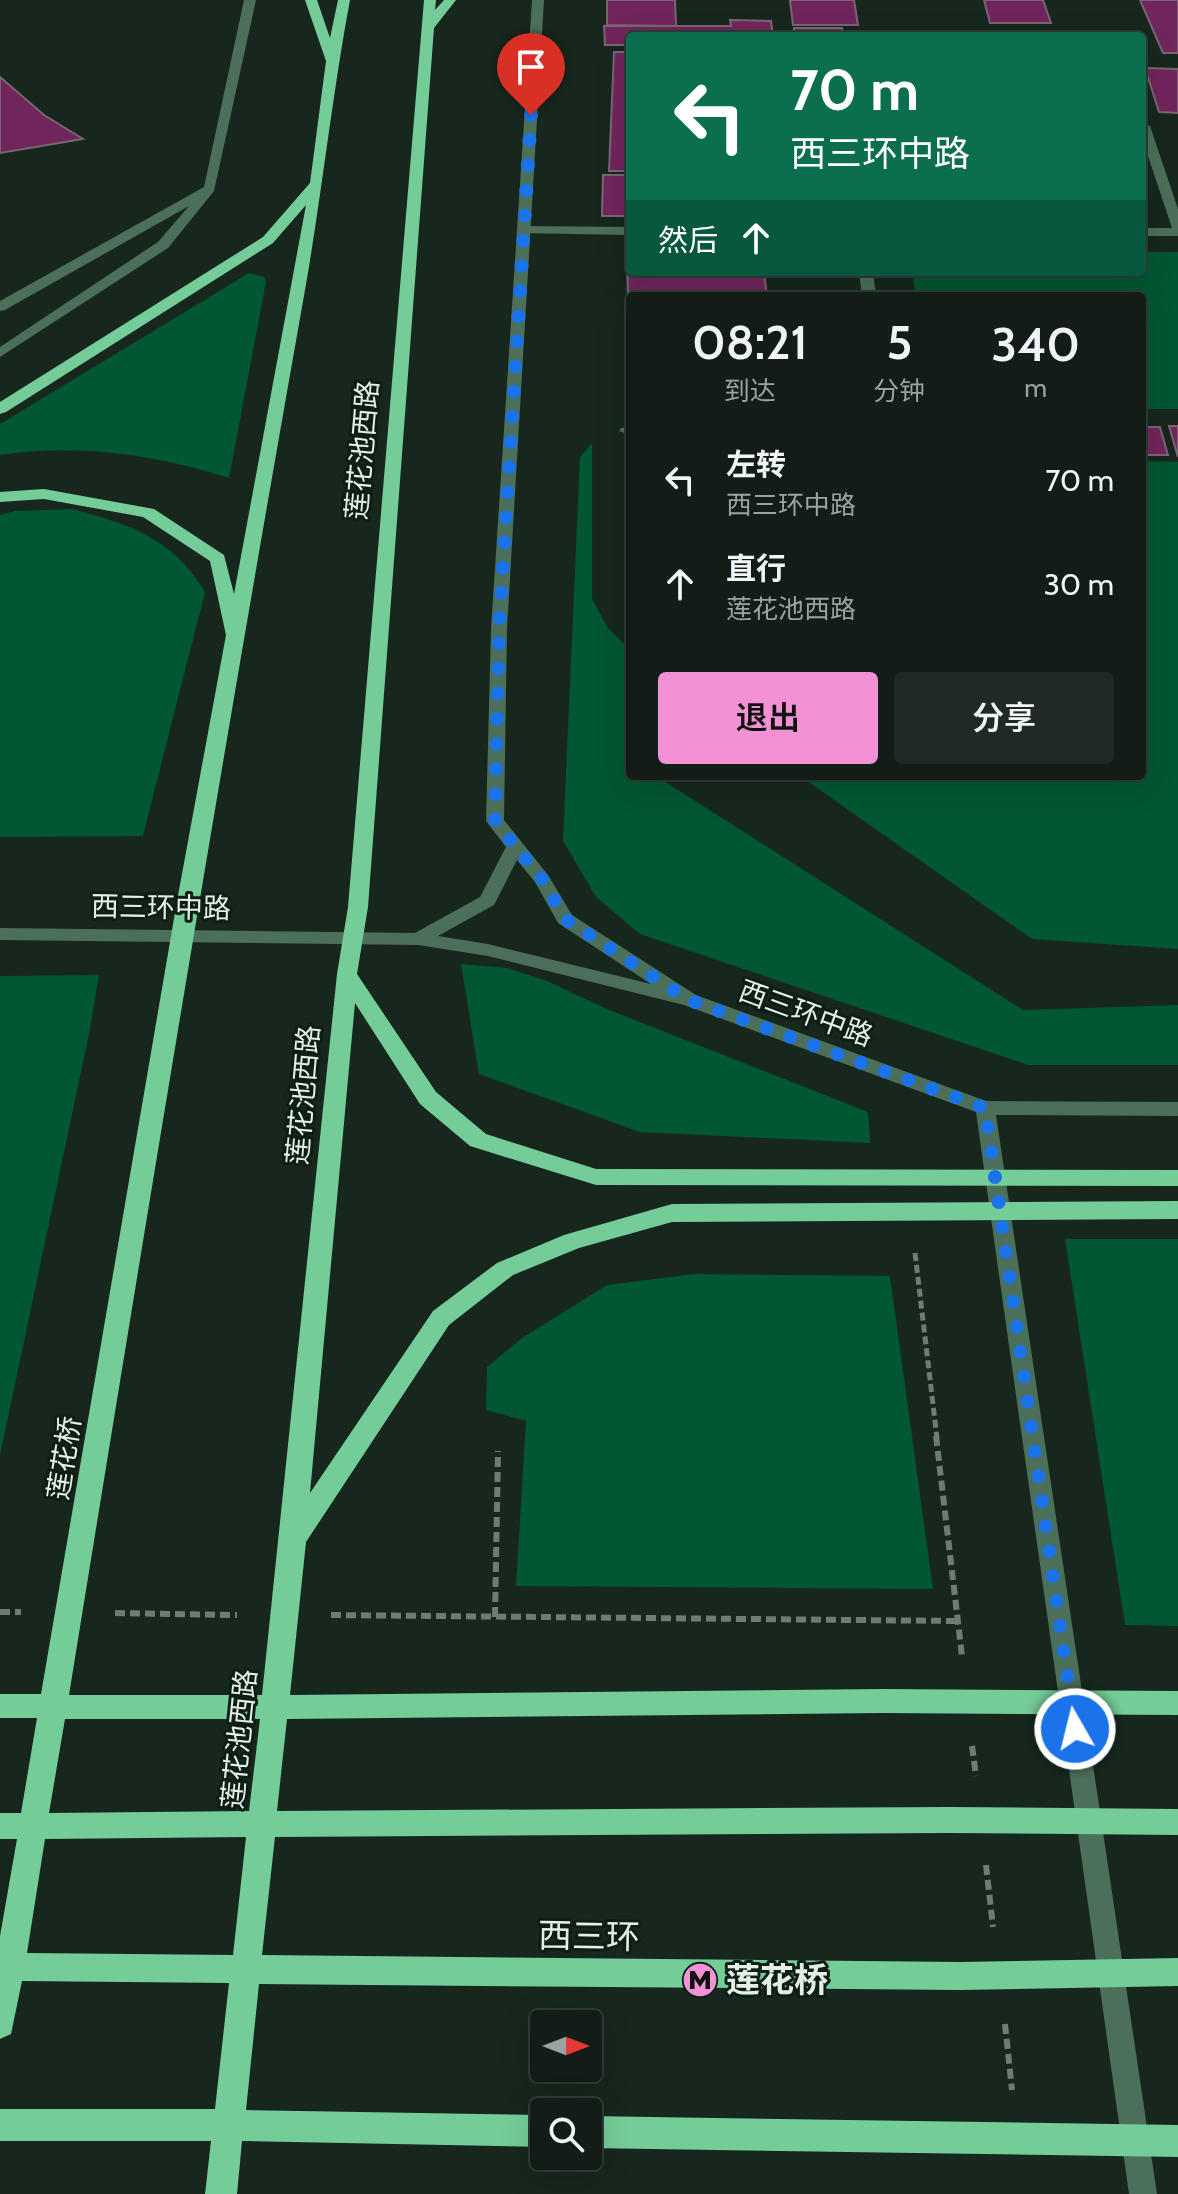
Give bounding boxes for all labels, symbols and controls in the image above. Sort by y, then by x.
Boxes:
pin [497,33,565,115]
icon: arrive [509,45,553,89]
text: 70 m [790,56,919,124]
icon: left [658,64,762,168]
text: 西三环中路 [790,131,970,175]
icon: ahead [734,216,778,260]
text: 然后 [658,222,718,259]
text: 08:21 [692,313,807,371]
text: 5 [886,313,912,371]
text: 340 [991,315,1080,373]
text: m [1024,372,1047,404]
text: 到达 [724,375,776,407]
text: 分钟 [873,375,925,407]
street label: 莲花池西路 [339,379,385,521]
text: 左转 [726,446,786,483]
icon: left [658,458,702,502]
text: 70 m [1045,462,1114,499]
text: 西三环中路 [726,489,856,521]
text: 直行 [726,550,786,587]
icon: ahead [658,562,702,606]
text: 30 m [1044,566,1114,603]
text: 莲花池西路 [726,593,856,625]
button: 退出 [658,672,878,764]
button: 分享 [894,672,1114,764]
street label: 西三环中路 [91,889,231,925]
street label: 西三环中路 [734,973,878,1053]
street label: 莲花池西路 [280,1024,326,1166]
street label: 莲花桥 [41,1414,87,1502]
street label: 莲花池西路 [215,1668,263,1810]
position arrow [1033,1687,1117,1771]
street label: 西三环 [538,1914,640,1958]
place label: 莲花桥 [726,1959,828,2001]
metro station icon: 莲花桥 [681,1961,719,1999]
north arrow [530,2010,602,2082]
map controls [530,2010,602,2170]
button: search [530,2098,602,2170]

